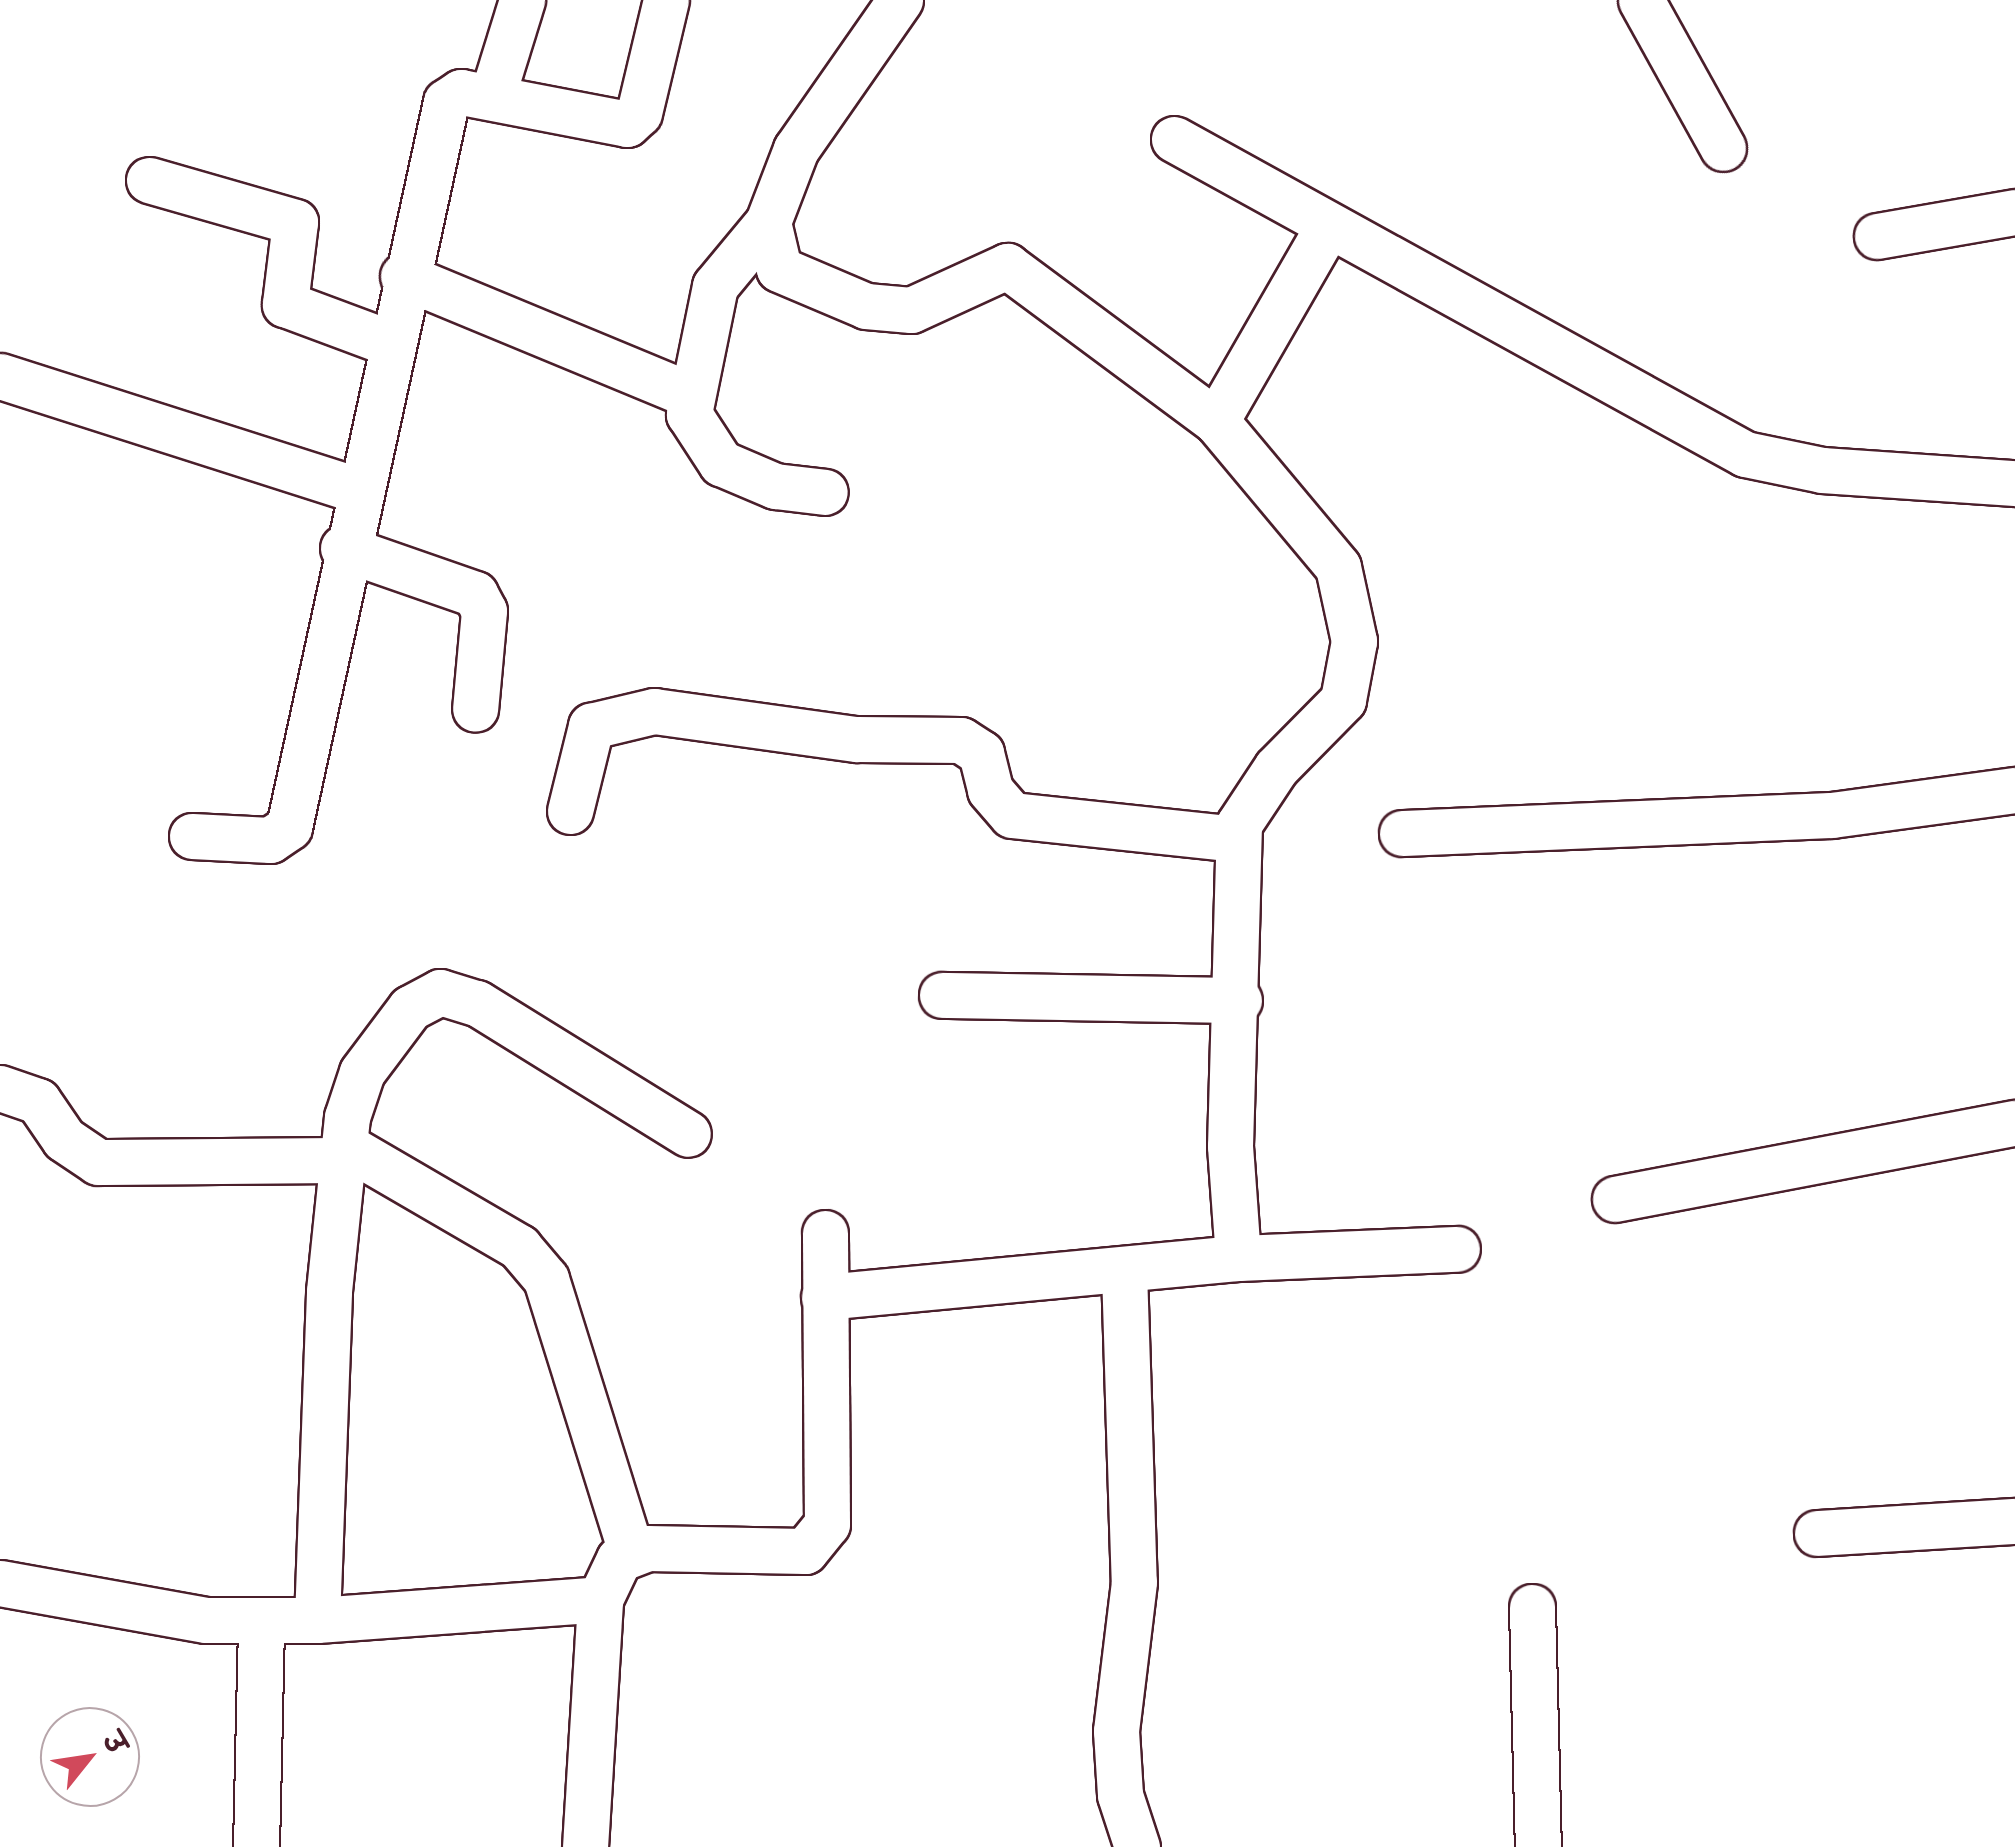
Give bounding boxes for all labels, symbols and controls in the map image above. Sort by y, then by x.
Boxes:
north arrow [40,1707,140,1807]
text: उ [96,1727,133,1759]

